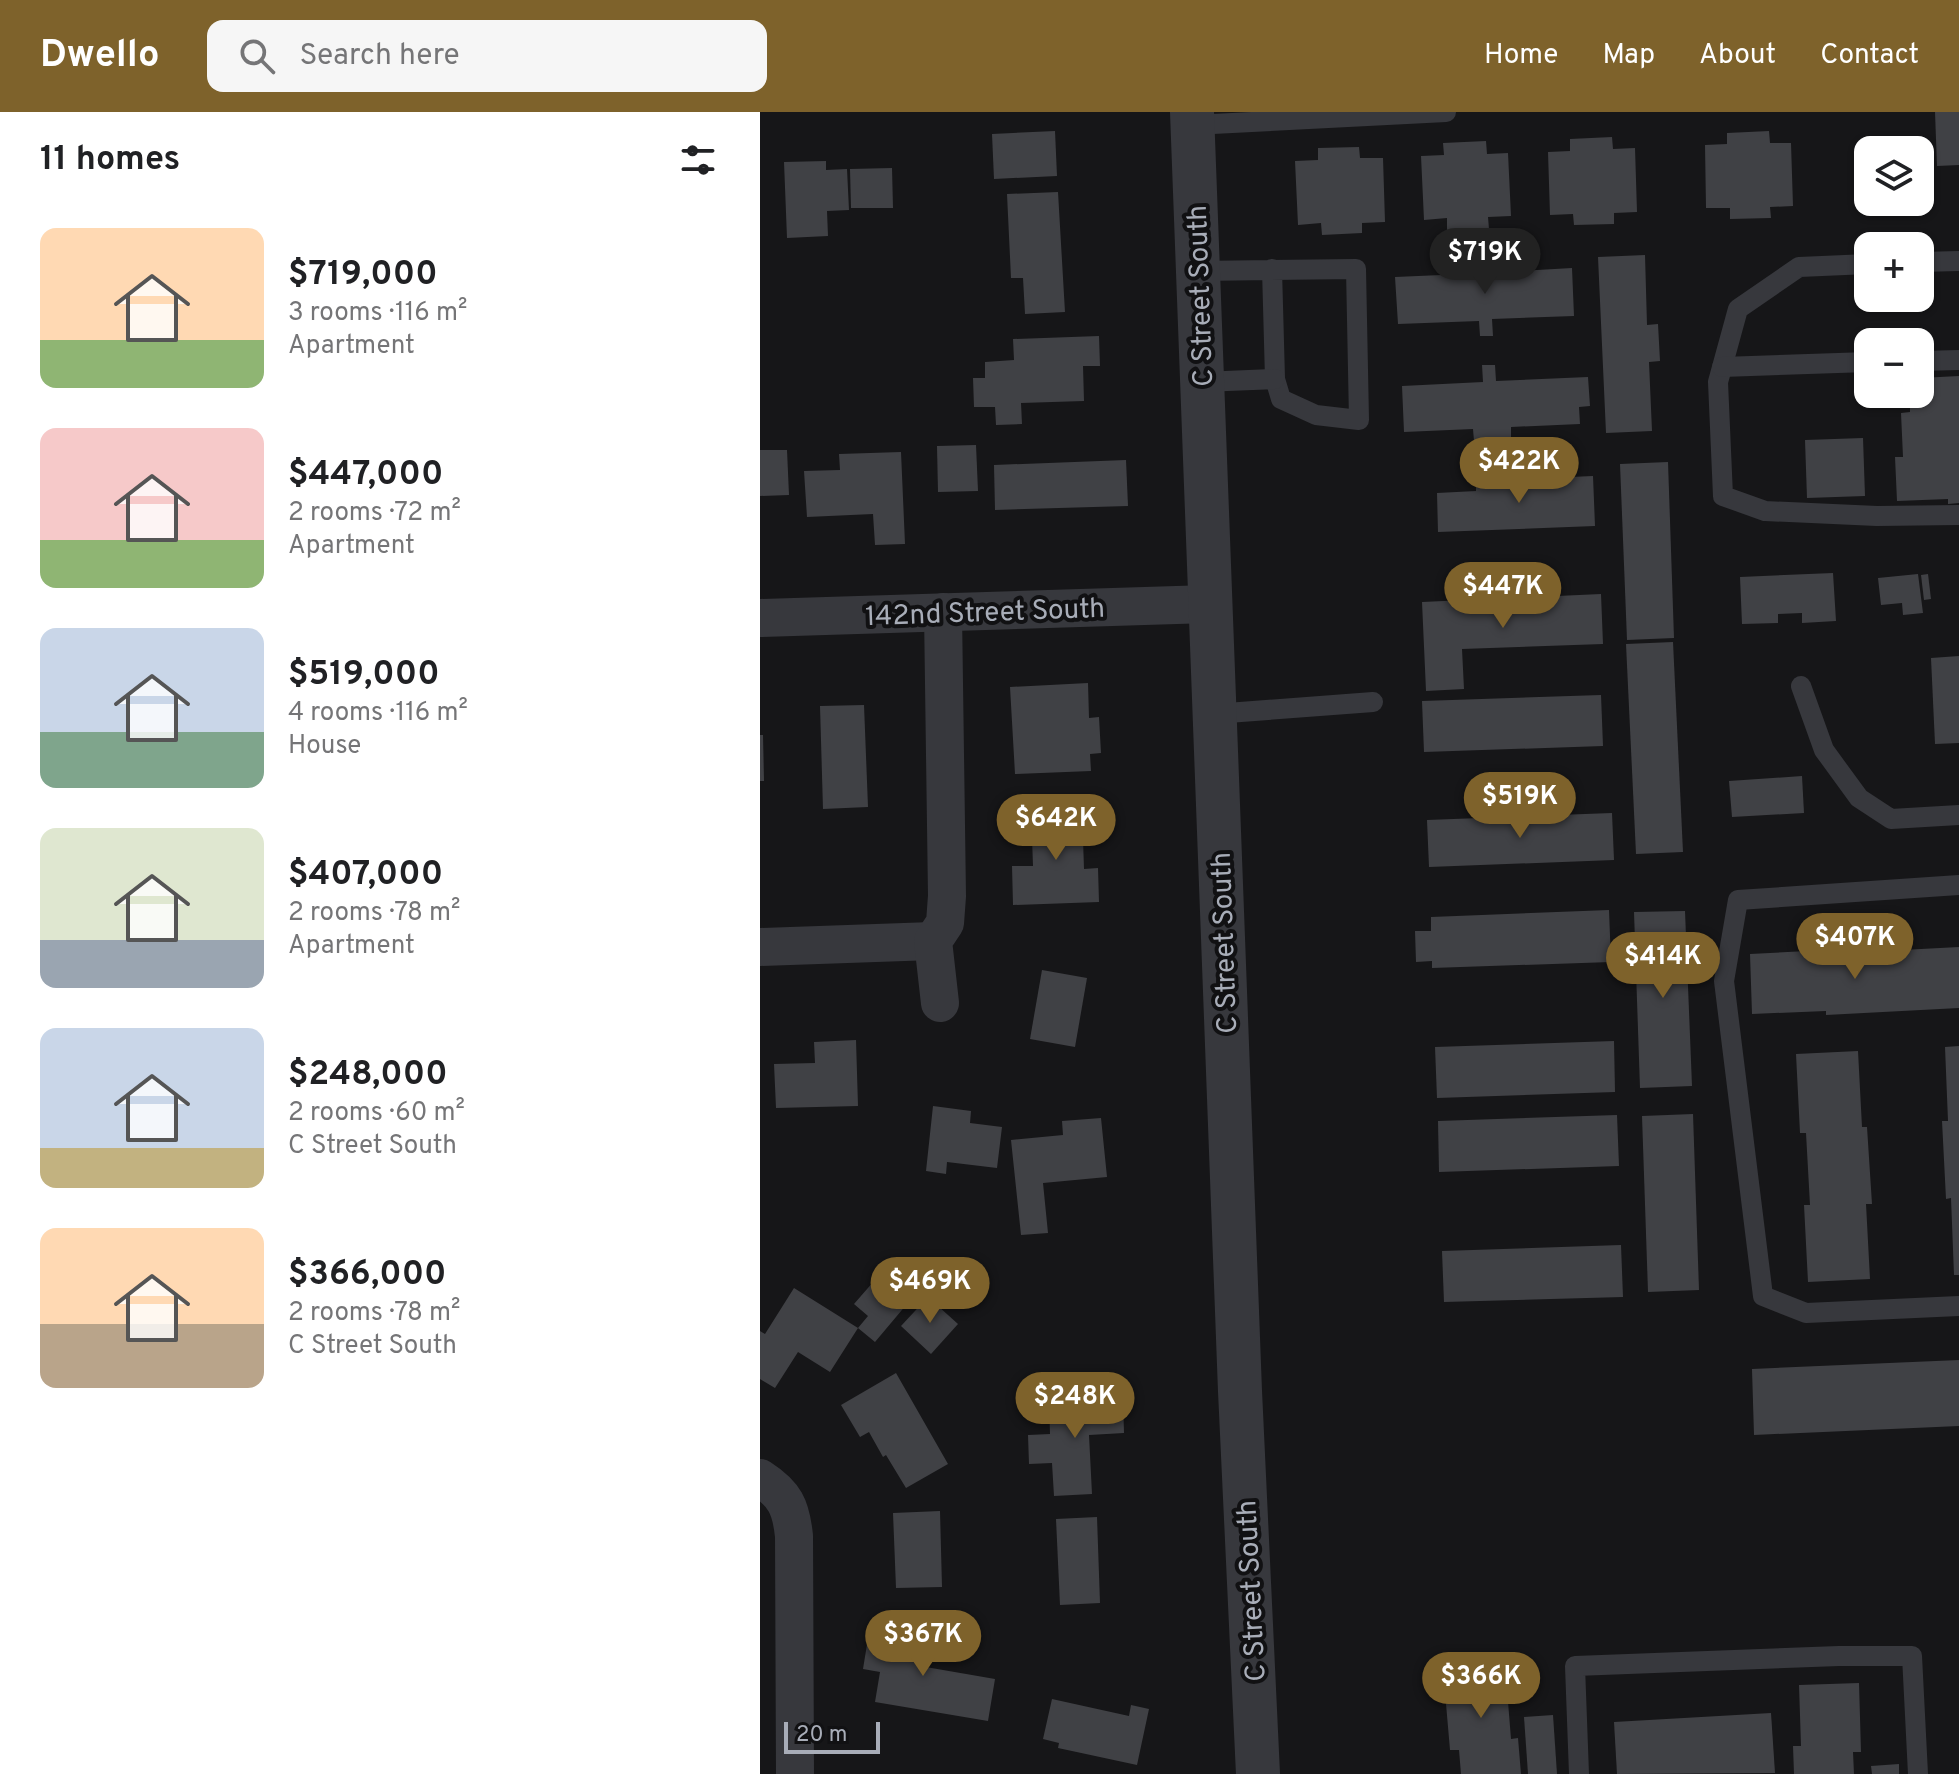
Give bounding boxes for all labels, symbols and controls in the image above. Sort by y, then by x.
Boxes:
search box [207,20,767,92]
text: Dwello [40,32,159,81]
icon: search [235,34,279,78]
text: Search here [299,38,460,75]
text: Home [1484,38,1558,74]
text: Map [1602,38,1655,74]
text: About [1699,38,1776,74]
text: Contact [1820,38,1919,74]
map controls [1854,136,1934,408]
button: layers [1854,136,1934,216]
icon: filters [676,138,720,182]
text: 11 homes [40,139,180,182]
street label: C Street South [1181,204,1223,387]
pin: $719K [1429,228,1541,296]
button: + [1854,232,1934,312]
text: $719K [1448,237,1522,270]
text: $719,000 [288,254,438,297]
icon: home [104,260,200,356]
text: 3 rooms · 116 m² [288,297,467,330]
button: − [1854,328,1934,408]
text: Apartment [288,330,415,363]
pin: $422K [1463,437,1575,505]
text: $422K [1478,446,1560,479]
text: $447,000 [288,454,443,497]
icon: home [104,460,200,556]
text: 2 rooms · 72 m² [288,497,461,530]
text: Apartment [288,530,415,563]
pin: $447K [1447,562,1559,630]
text: $447K [1462,571,1544,604]
street label: 142nd Street South [865,592,1106,636]
text: $519,000 [288,654,440,697]
icon: home [104,660,200,756]
text: 4 rooms · 116 m² [288,697,468,730]
text: House [288,730,361,763]
pin: $519K [1464,772,1576,840]
text: $519K [1482,781,1558,814]
pin: $642K [1000,794,1112,862]
text: $642K [1015,803,1097,836]
street label: C Street South [1205,851,1247,1034]
text: $407,000 [288,854,443,897]
icon: home [104,860,200,956]
text: 2 rooms · 78 m² [288,897,460,930]
pin: $407K [1799,913,1911,981]
text: $407K [1814,922,1896,955]
text: Apartment [288,930,415,963]
pin: $414K [1607,932,1719,1000]
text: $414K [1624,941,1702,974]
text: $248,000 [288,1054,448,1097]
icon: home [104,1060,200,1156]
text: 2 rooms · 60 m² [288,1097,465,1130]
text: C Street South [288,1130,457,1163]
text: $366,000 [288,1254,446,1297]
pin: $469K [874,1257,986,1325]
icon: home [104,1260,200,1356]
text: $469K [889,1266,971,1299]
text: 2 rooms · 78 m² [288,1297,460,1330]
text: C Street South [288,1330,457,1363]
pin: $248K [1019,1372,1131,1440]
text: $248K [1034,1381,1116,1414]
street label: C Street South [1230,1499,1276,1683]
pin: $367K [867,1610,979,1678]
text: $367K [883,1619,963,1652]
pin: $366K [1425,1652,1537,1720]
text: $366K [1440,1661,1522,1694]
scale bar [784,1718,880,1754]
text: 20 m [796,1722,847,1749]

